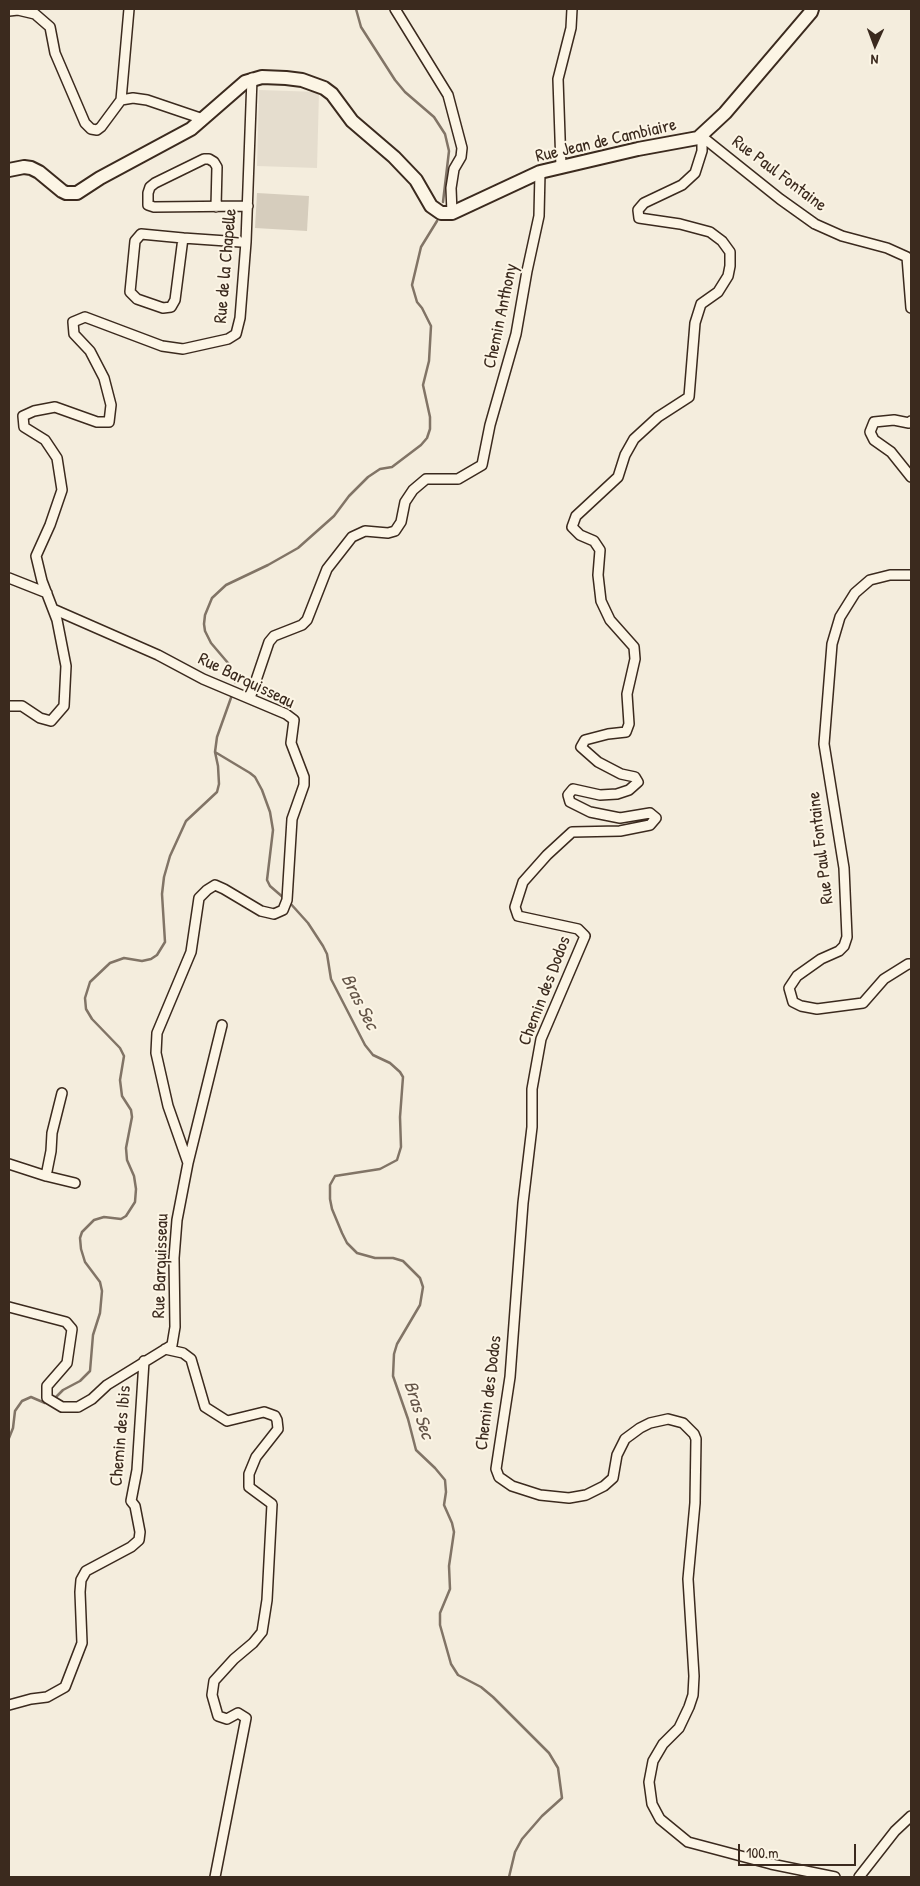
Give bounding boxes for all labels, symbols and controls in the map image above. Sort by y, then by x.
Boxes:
north arrow [850,20,900,70]
text: N [870,51,879,70]
street label: Rue Jean de Cambiaire [533,114,679,168]
street label: Rue Paul Fontaine [727,131,831,217]
street label: Rue de la Chapelle [210,208,242,324]
street label: Chemin Anthony [479,262,523,370]
street label: Rue Barquisseau [194,648,298,714]
street label: Rue Paul Fontaine [803,790,839,906]
street label: Chemin des Dodos [514,933,576,1049]
water label: Bras Sec [335,970,383,1034]
street label: Rue Barquisseau [148,1213,174,1319]
street label: Chemin des Dodos [471,1334,507,1452]
water label: Bras Sec [398,1378,438,1442]
street label: Chemin des Ibis [106,1385,136,1487]
scale bar [740,1834,858,1866]
text: 100 m [746,1842,779,1863]

